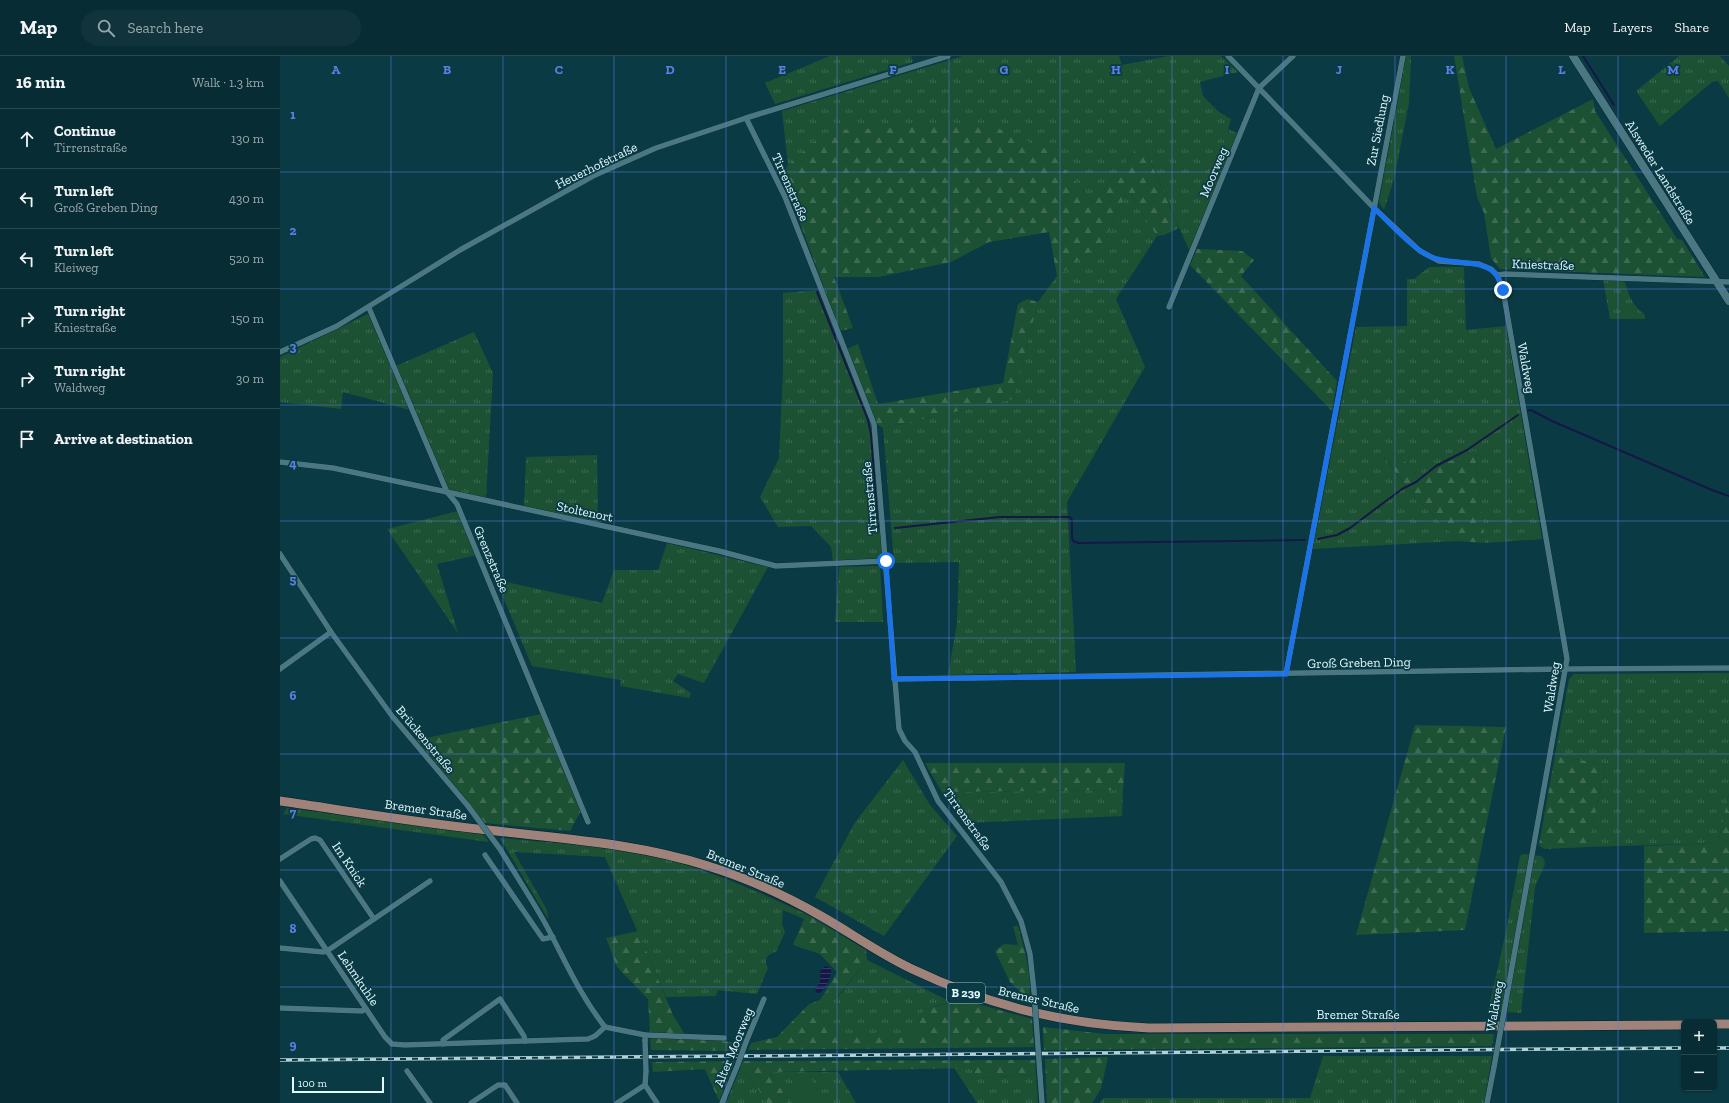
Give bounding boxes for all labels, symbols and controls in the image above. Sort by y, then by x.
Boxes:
search box [81,10,361,46]
text: Map [20,16,57,39]
icon: search [95,17,117,39]
text: Search here [127,19,203,37]
text: Map [1564,19,1591,36]
text: Layers [1613,19,1652,36]
text: Share [1674,19,1709,36]
text: A [332,62,341,77]
text: B [443,62,451,77]
text: C [555,62,563,77]
text: D [665,62,675,77]
text: E [778,62,786,77]
text: F [889,62,897,77]
text: G [1000,62,1009,77]
text: H [1111,62,1121,77]
text: I [1225,62,1230,77]
text: J [1336,62,1342,77]
text: K [1446,62,1455,77]
text: L [1558,62,1566,77]
text: M [1667,62,1679,77]
text: 16 min [16,72,65,92]
text: Walk · 1.3 km [192,75,264,90]
street label: Zur Siedlung [1363,93,1392,167]
text: 1 [290,107,296,122]
street label: Alsweder Landstraße [1622,118,1699,227]
text: Continue [54,122,116,140]
icon: ahead [16,128,38,150]
text: 130 m [231,131,264,146]
street label: Heuerhofstraße [553,139,640,192]
text: Tirrenstraße [54,140,127,155]
street label: Moorweg [1196,145,1231,200]
street label: Tirrenstraße [769,151,812,224]
text: Turn left [54,182,114,200]
icon: left [16,188,38,210]
text: 430 m [229,191,264,206]
text: Groß Greben Ding [54,200,158,215]
text: 2 [290,223,297,238]
text: Turn left [54,242,114,260]
icon: left [16,248,38,270]
text: 520 m [229,251,264,266]
street label: Kniestraße [1512,256,1574,273]
text: Kleiweg [54,260,98,275]
route end [1494,281,1512,299]
text: Turn right [54,302,125,320]
icon: right [16,308,38,330]
text: 150 m [231,311,264,326]
text: Kniestraße [54,320,116,335]
text: 3 [290,339,297,354]
street label: Waldweg [1515,341,1538,395]
text: Turn right [54,362,125,380]
icon: right [16,368,38,390]
text: 30 m [236,371,264,386]
text: Waldweg [54,380,105,395]
icon: arrive [16,428,38,450]
text: Arrive at destination [54,430,193,448]
text: 4 [289,456,297,471]
street label: Tirrenstraße [859,461,880,535]
street label: Stoltenort [555,498,615,525]
street label: Grenzstraße [471,524,512,595]
route start [877,552,895,570]
text: 5 [290,572,297,587]
street label: Groß Greben Ding [1307,654,1411,671]
street label: Waldweg [1540,661,1563,714]
text: 6 [290,688,297,703]
street label: Brückenstraße [393,702,458,776]
street label: Tirrenstraße [940,785,995,853]
street label: Bremer Straße [384,796,468,823]
text: 7 [290,805,297,820]
street label: Im Knick [329,839,370,890]
street label: Bremer Straße [705,846,787,891]
text: 8 [289,921,297,936]
street label: Lehmkuhle [335,948,382,1008]
street label: Waldweg [1483,979,1506,1033]
road number: B 239 [947,983,985,1003]
street label: Bremer Straße [997,983,1081,1016]
street label: Alter Moorweg [711,1005,756,1089]
street label: Bremer Straße [1316,1007,1400,1022]
map controls [1681,1019,1717,1091]
button: + [1681,1019,1717,1055]
text: 9 [290,1037,297,1052]
button: − [1681,1055,1717,1091]
scale bar [292,1075,384,1094]
text: 100 m [298,1077,327,1090]

